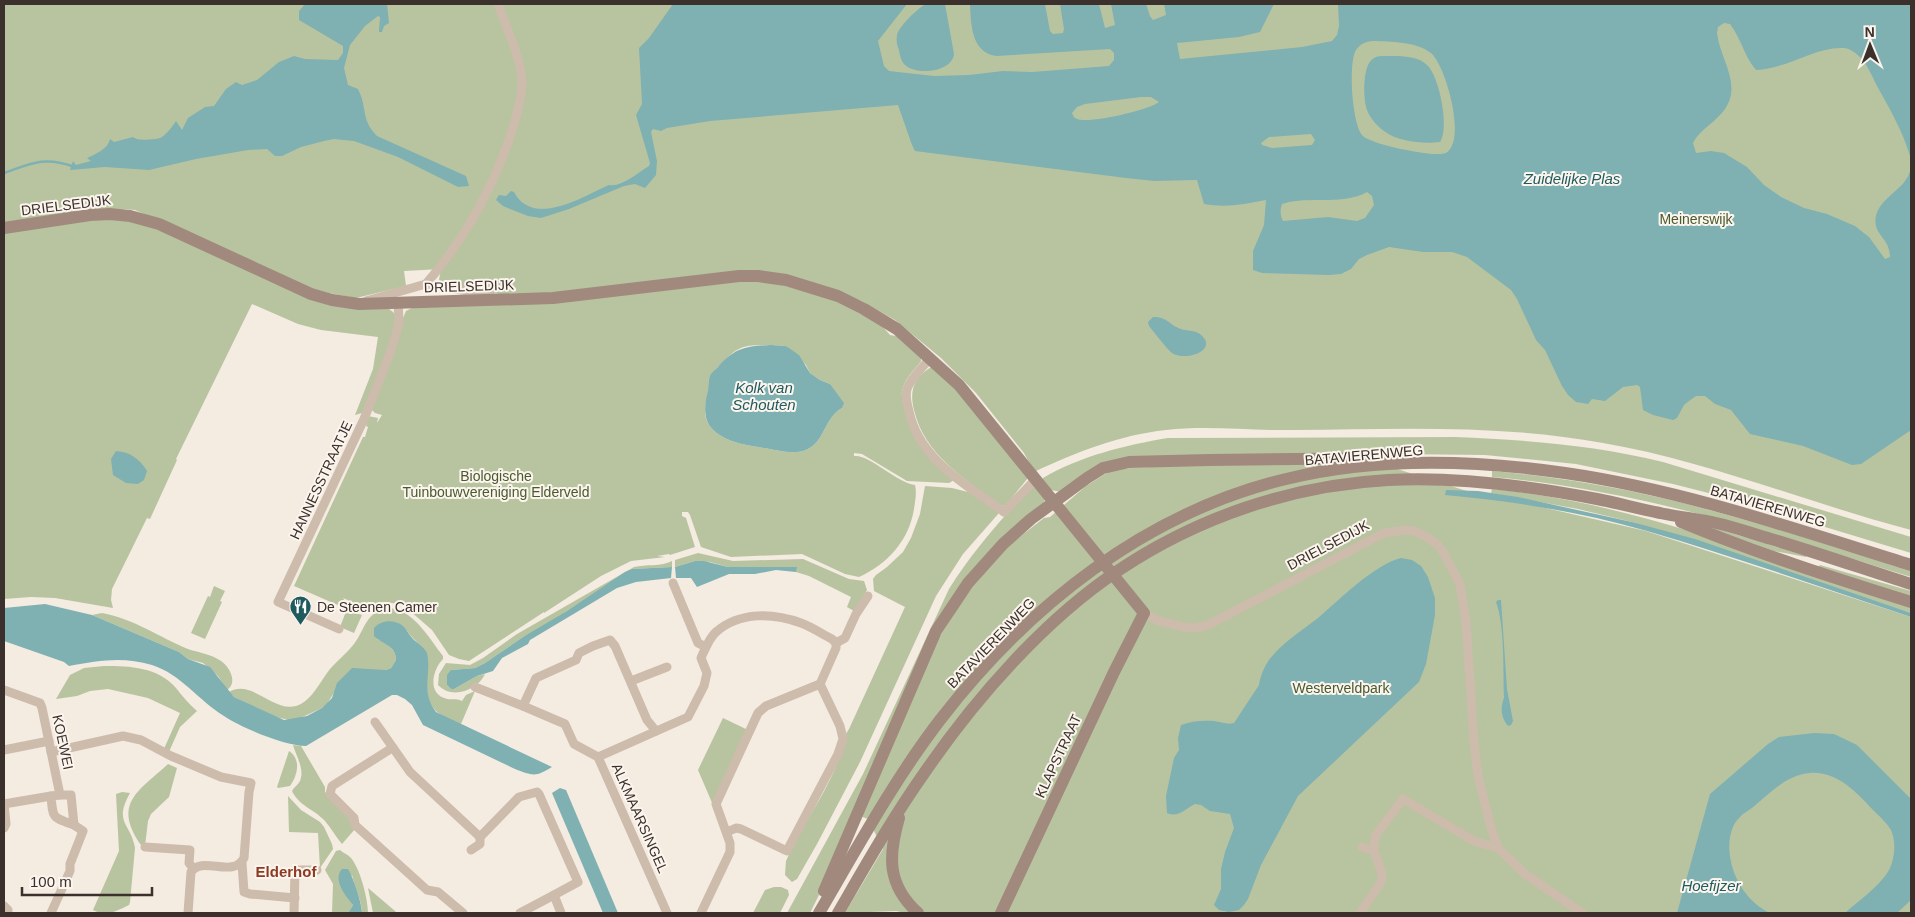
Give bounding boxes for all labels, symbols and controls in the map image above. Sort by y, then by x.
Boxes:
north arrow [1845,20,1895,70]
text: N [1865,24,1875,40]
water label: Zuidelijke Plas [1523,170,1621,187]
street label: DRIELSEDIJK [20,191,112,218]
park label: Meinerswijk [1659,211,1734,227]
street label: DRIELSEDIJK [424,276,515,296]
water label: Kolk van Schouten [732,379,796,413]
street label: HANNESSTRAATJE [287,418,355,542]
street label: BATAVIERENWEG [1304,442,1424,468]
park label: Biologische Tuinbouwvereniging Elderveld [402,468,590,500]
street label: BATAVIERENWEG [1709,482,1827,530]
street label: DRIELSEDIJK [1284,516,1372,573]
restaurant icon: De Steenen Camer [289,595,313,626]
street label: BATAVIERENWEG [944,595,1038,691]
place label: De Steenen Camer [317,599,437,615]
park label: Westerveldpark [1292,680,1390,696]
street label: KLAPSTRAAT [1032,711,1084,800]
street label: KOEWEI [49,713,77,771]
street label: ALKMAARSINGEL [609,761,671,875]
district label: Elderhof [256,863,317,880]
scale bar [22,864,152,896]
text: 100 m [30,873,72,890]
water label: Hoefijzer [1681,877,1742,894]

